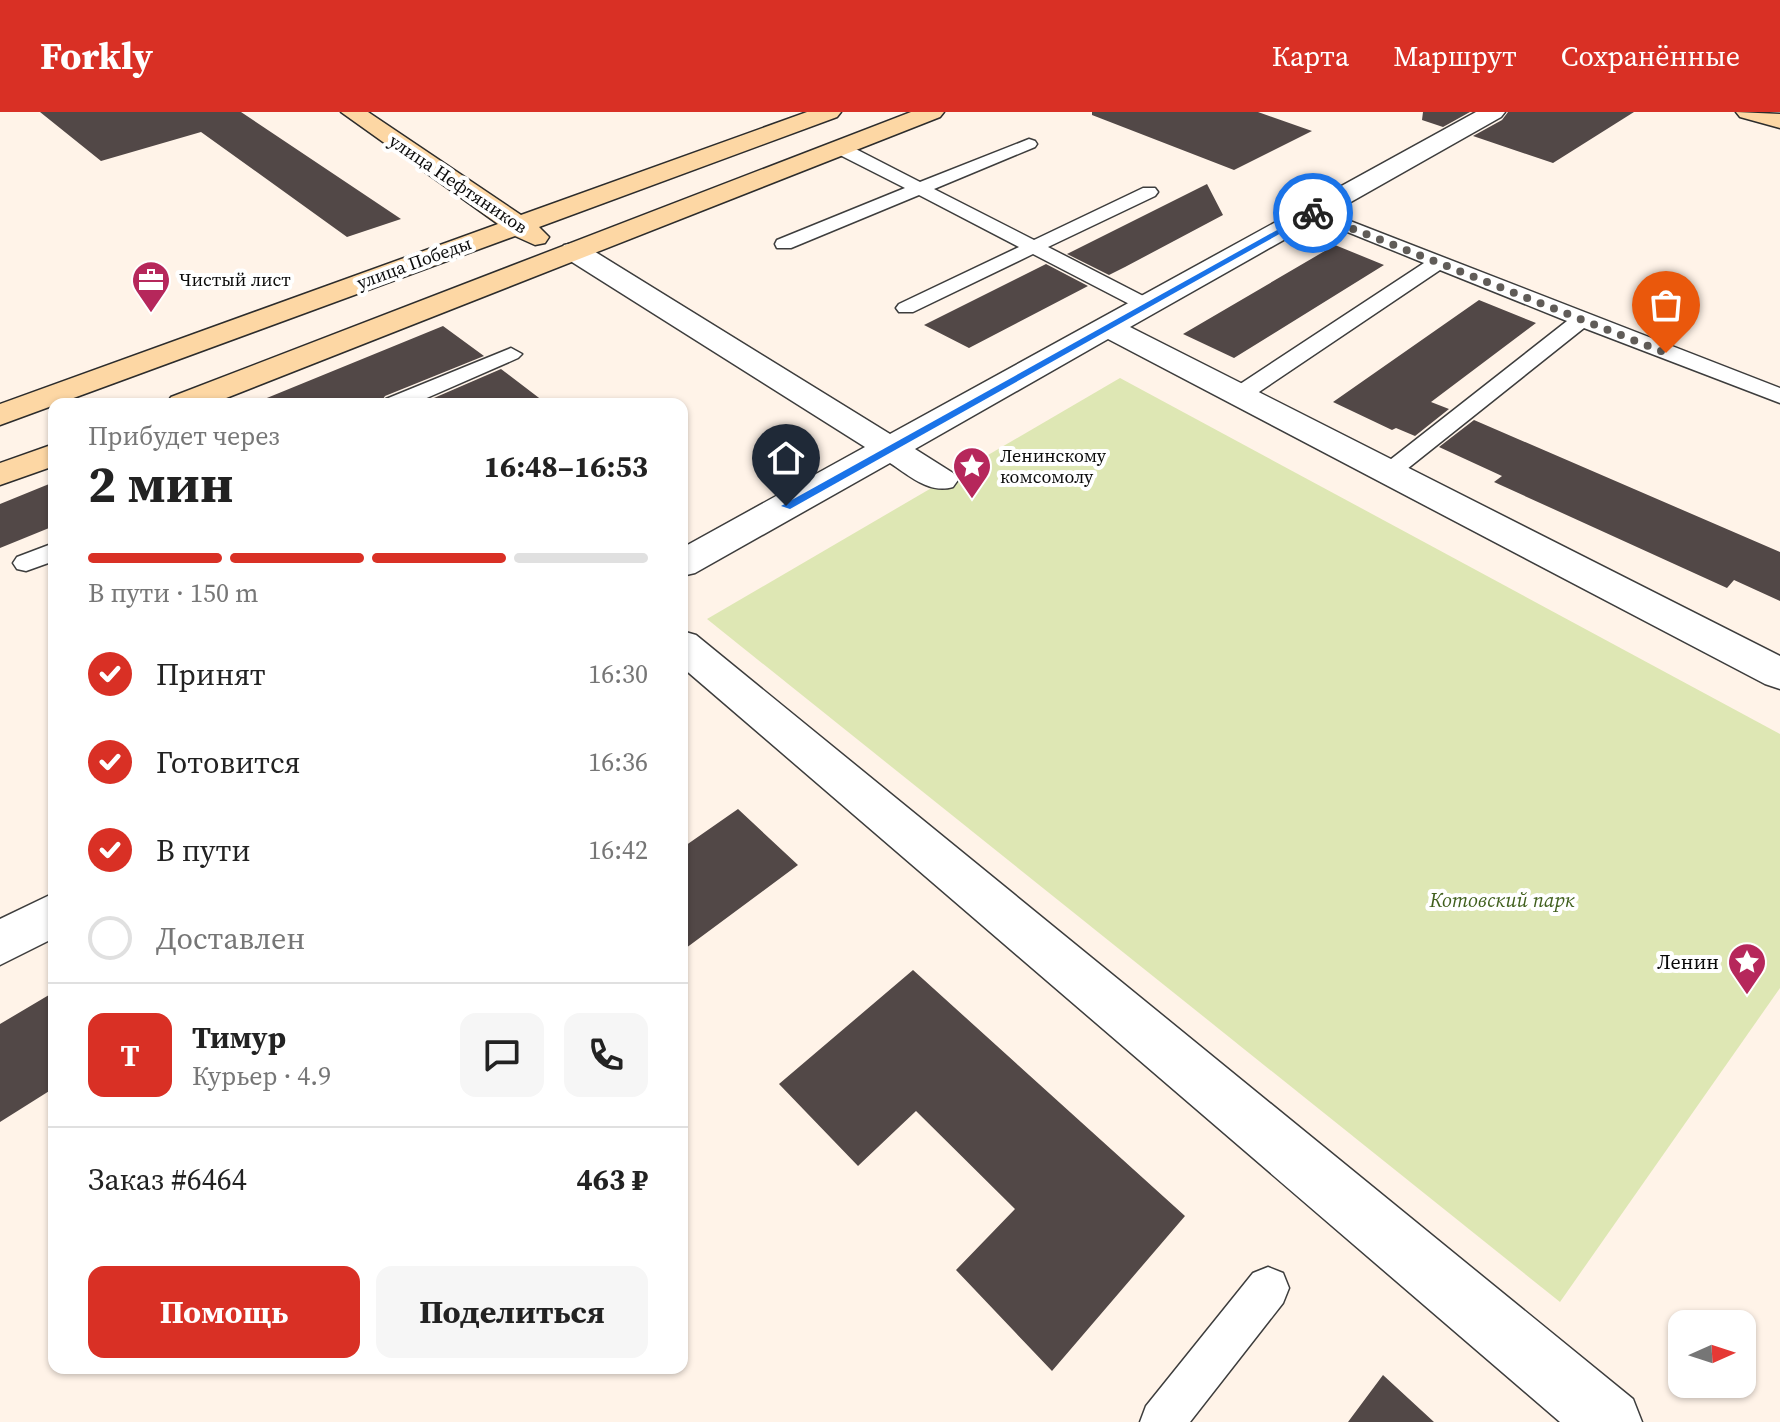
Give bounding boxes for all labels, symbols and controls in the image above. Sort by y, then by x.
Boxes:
text: Forkly [40,30,153,82]
text: Карта [1272,37,1349,75]
text: Маршрут [1393,37,1517,75]
text: Сохранённые [1561,37,1740,75]
street label: улица Нефтяников [384,128,532,239]
courier [1273,173,1353,253]
icon: bike [1291,191,1335,235]
street label: улица Победы [353,230,475,295]
office icon: Чистый лист [130,259,172,314]
place label: Чистый лист [179,267,291,292]
pin [1632,271,1700,353]
icon: bag [1644,283,1688,327]
text: Прибудет через [88,418,280,454]
pin [752,424,820,506]
icon: home [764,436,808,480]
place label: Ленинскому комсомолу [1000,443,1107,489]
place icon: Ленинскому комсомолу [951,445,993,500]
text: 16:48–16:53 [484,446,648,487]
text: 2 мин [88,448,233,519]
text: В пути · 150 m [88,575,258,611]
icon: check [88,652,132,696]
text: Принят [156,654,266,695]
text: 16:30 [588,656,648,692]
icon: check [88,740,132,784]
text: Готовится [156,742,300,783]
text: 16:36 [588,744,648,780]
icon: check [88,828,132,872]
text: В пути [156,830,251,871]
text: 16:42 [588,832,648,868]
park label: Котовский парк [1429,886,1575,914]
text: Доставлен [156,918,305,959]
place icon: Ленин [1726,941,1768,996]
place label: Ленин [1657,948,1719,976]
button: chat [460,1013,544,1097]
button: phone [564,1013,648,1097]
text: Тимур [192,1017,286,1058]
text: Т [120,1035,140,1076]
text: Курьер · 4.9 [192,1058,331,1094]
text: Заказ #6464 [88,1159,247,1200]
text: 463 ₽ [577,1159,648,1200]
button: Помощь [88,1266,360,1358]
button: Поделиться [376,1266,648,1358]
north arrow [1668,1310,1756,1398]
map controls [1668,1310,1756,1398]

